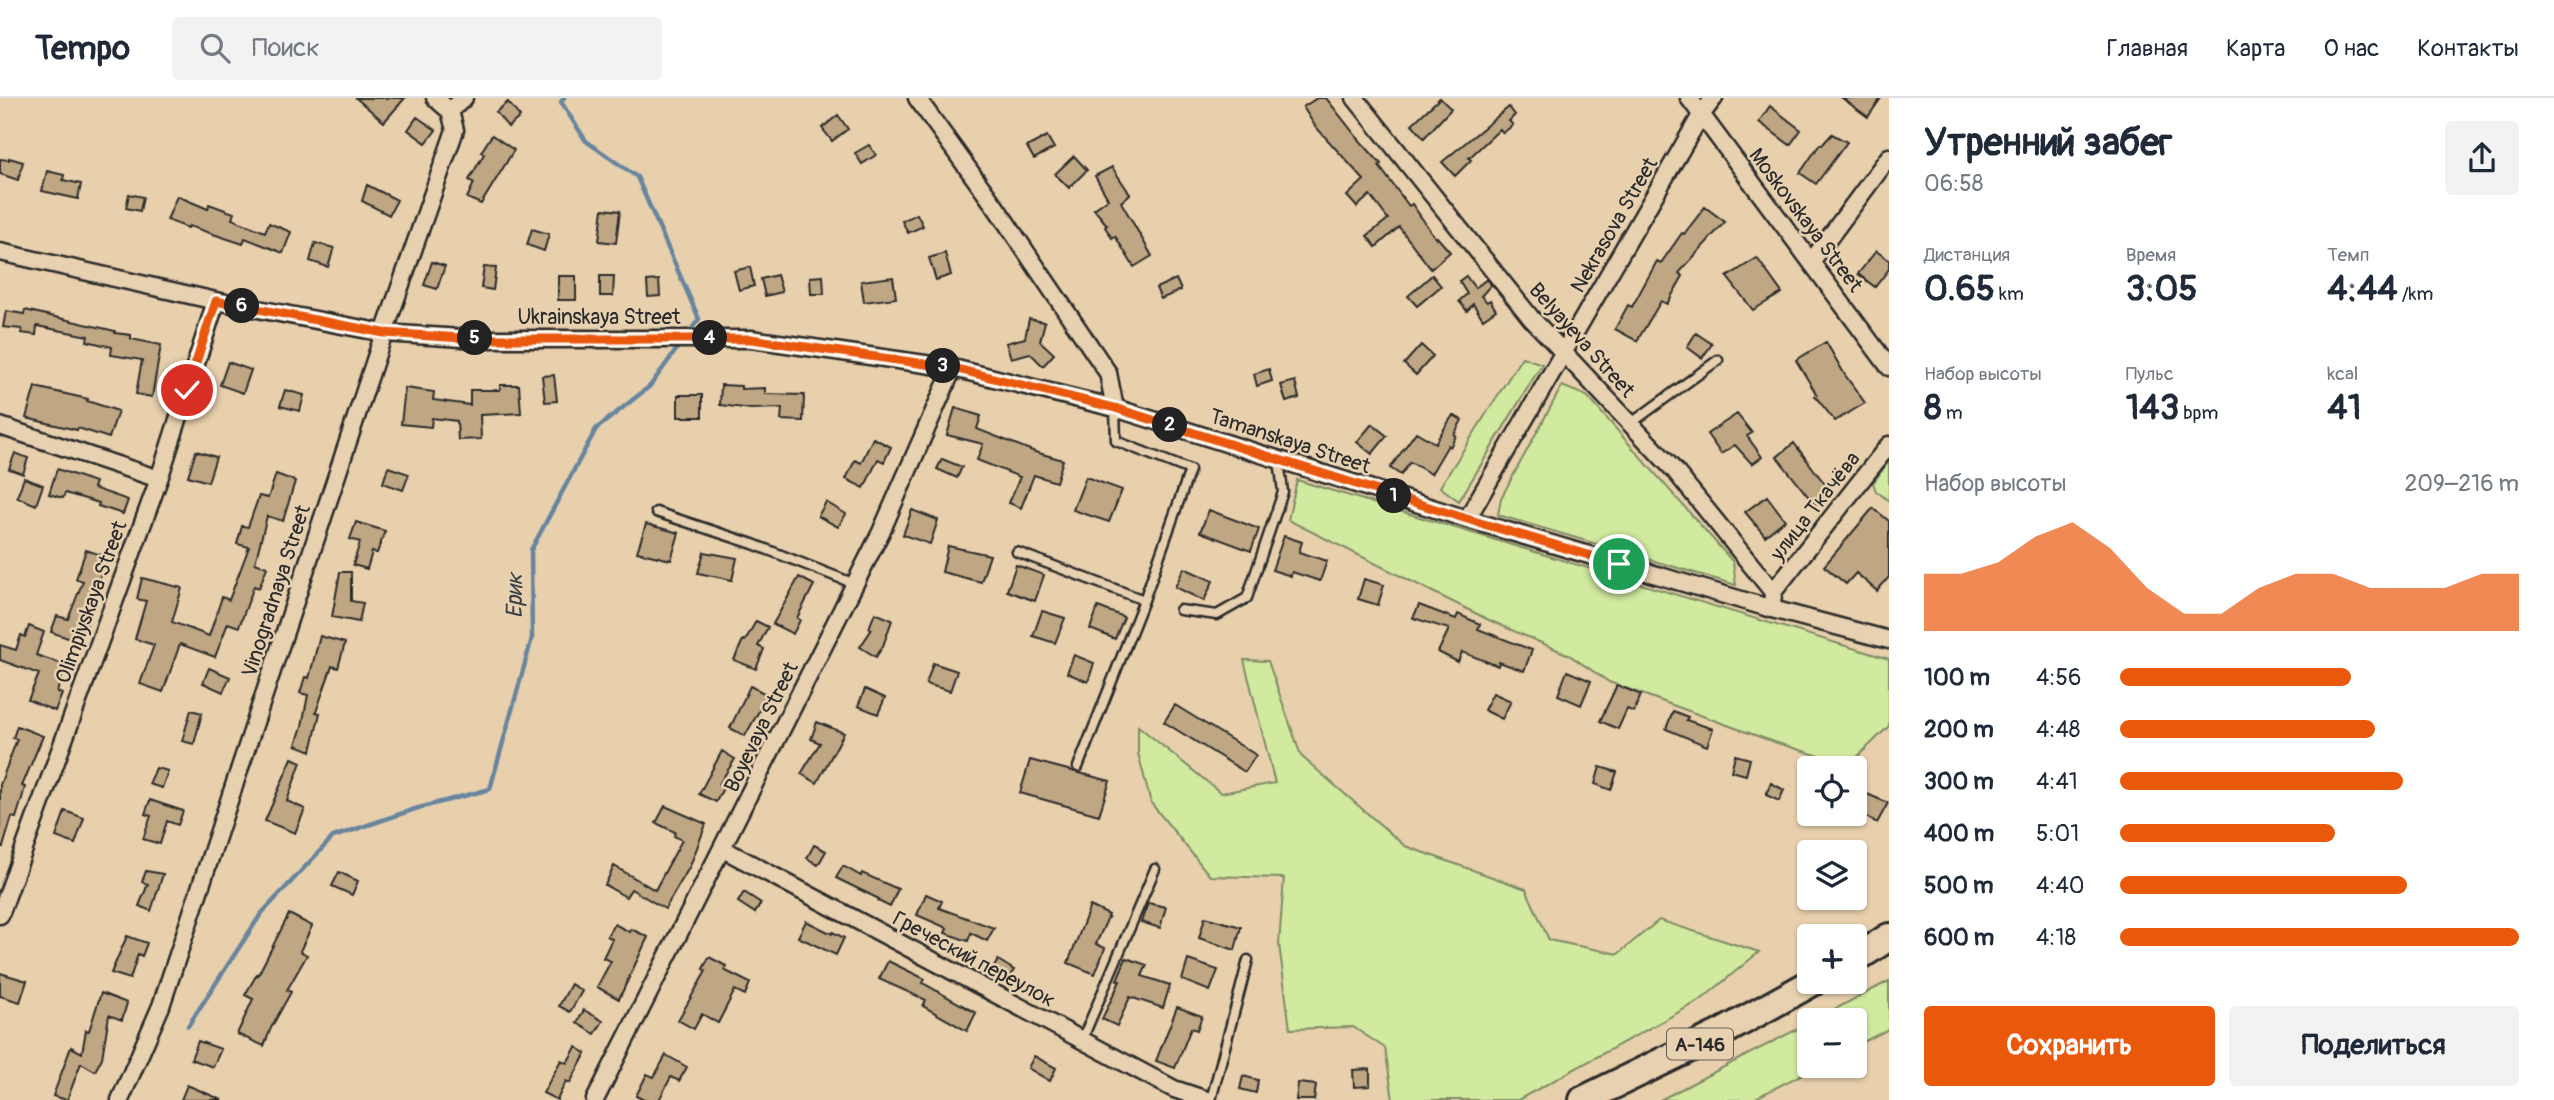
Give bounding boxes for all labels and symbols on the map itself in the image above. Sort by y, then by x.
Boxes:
street label: Moskovskaya Street [1743,143,1869,298]
street label: Nekrasova Street [1565,152,1664,298]
street label: Belyayeva Street [1523,277,1641,404]
pin: 6 [224,288,260,324]
street label: Ukrainskaya Street [517,304,681,331]
pin: 5 [458,320,492,356]
pin: 4 [692,320,728,356]
pin: 3 [926,348,960,384]
pin [157,360,217,420]
street label: Tamanskaya Street [1206,403,1374,480]
pin: 2 [1152,408,1188,442]
street label: улица Ткачёва [1764,446,1866,567]
pin: 1 [1376,478,1412,514]
street label: Vinogradnaya Street [236,501,317,681]
street label: Olimpiyskaya Street [50,517,134,687]
pin [1589,534,1649,594]
water label: Ерик [500,571,529,618]
street label: Boyevaya Street [718,657,805,797]
street label: Греческий переулок [888,905,1060,1014]
road number: А-146 [1667,1028,1733,1060]

